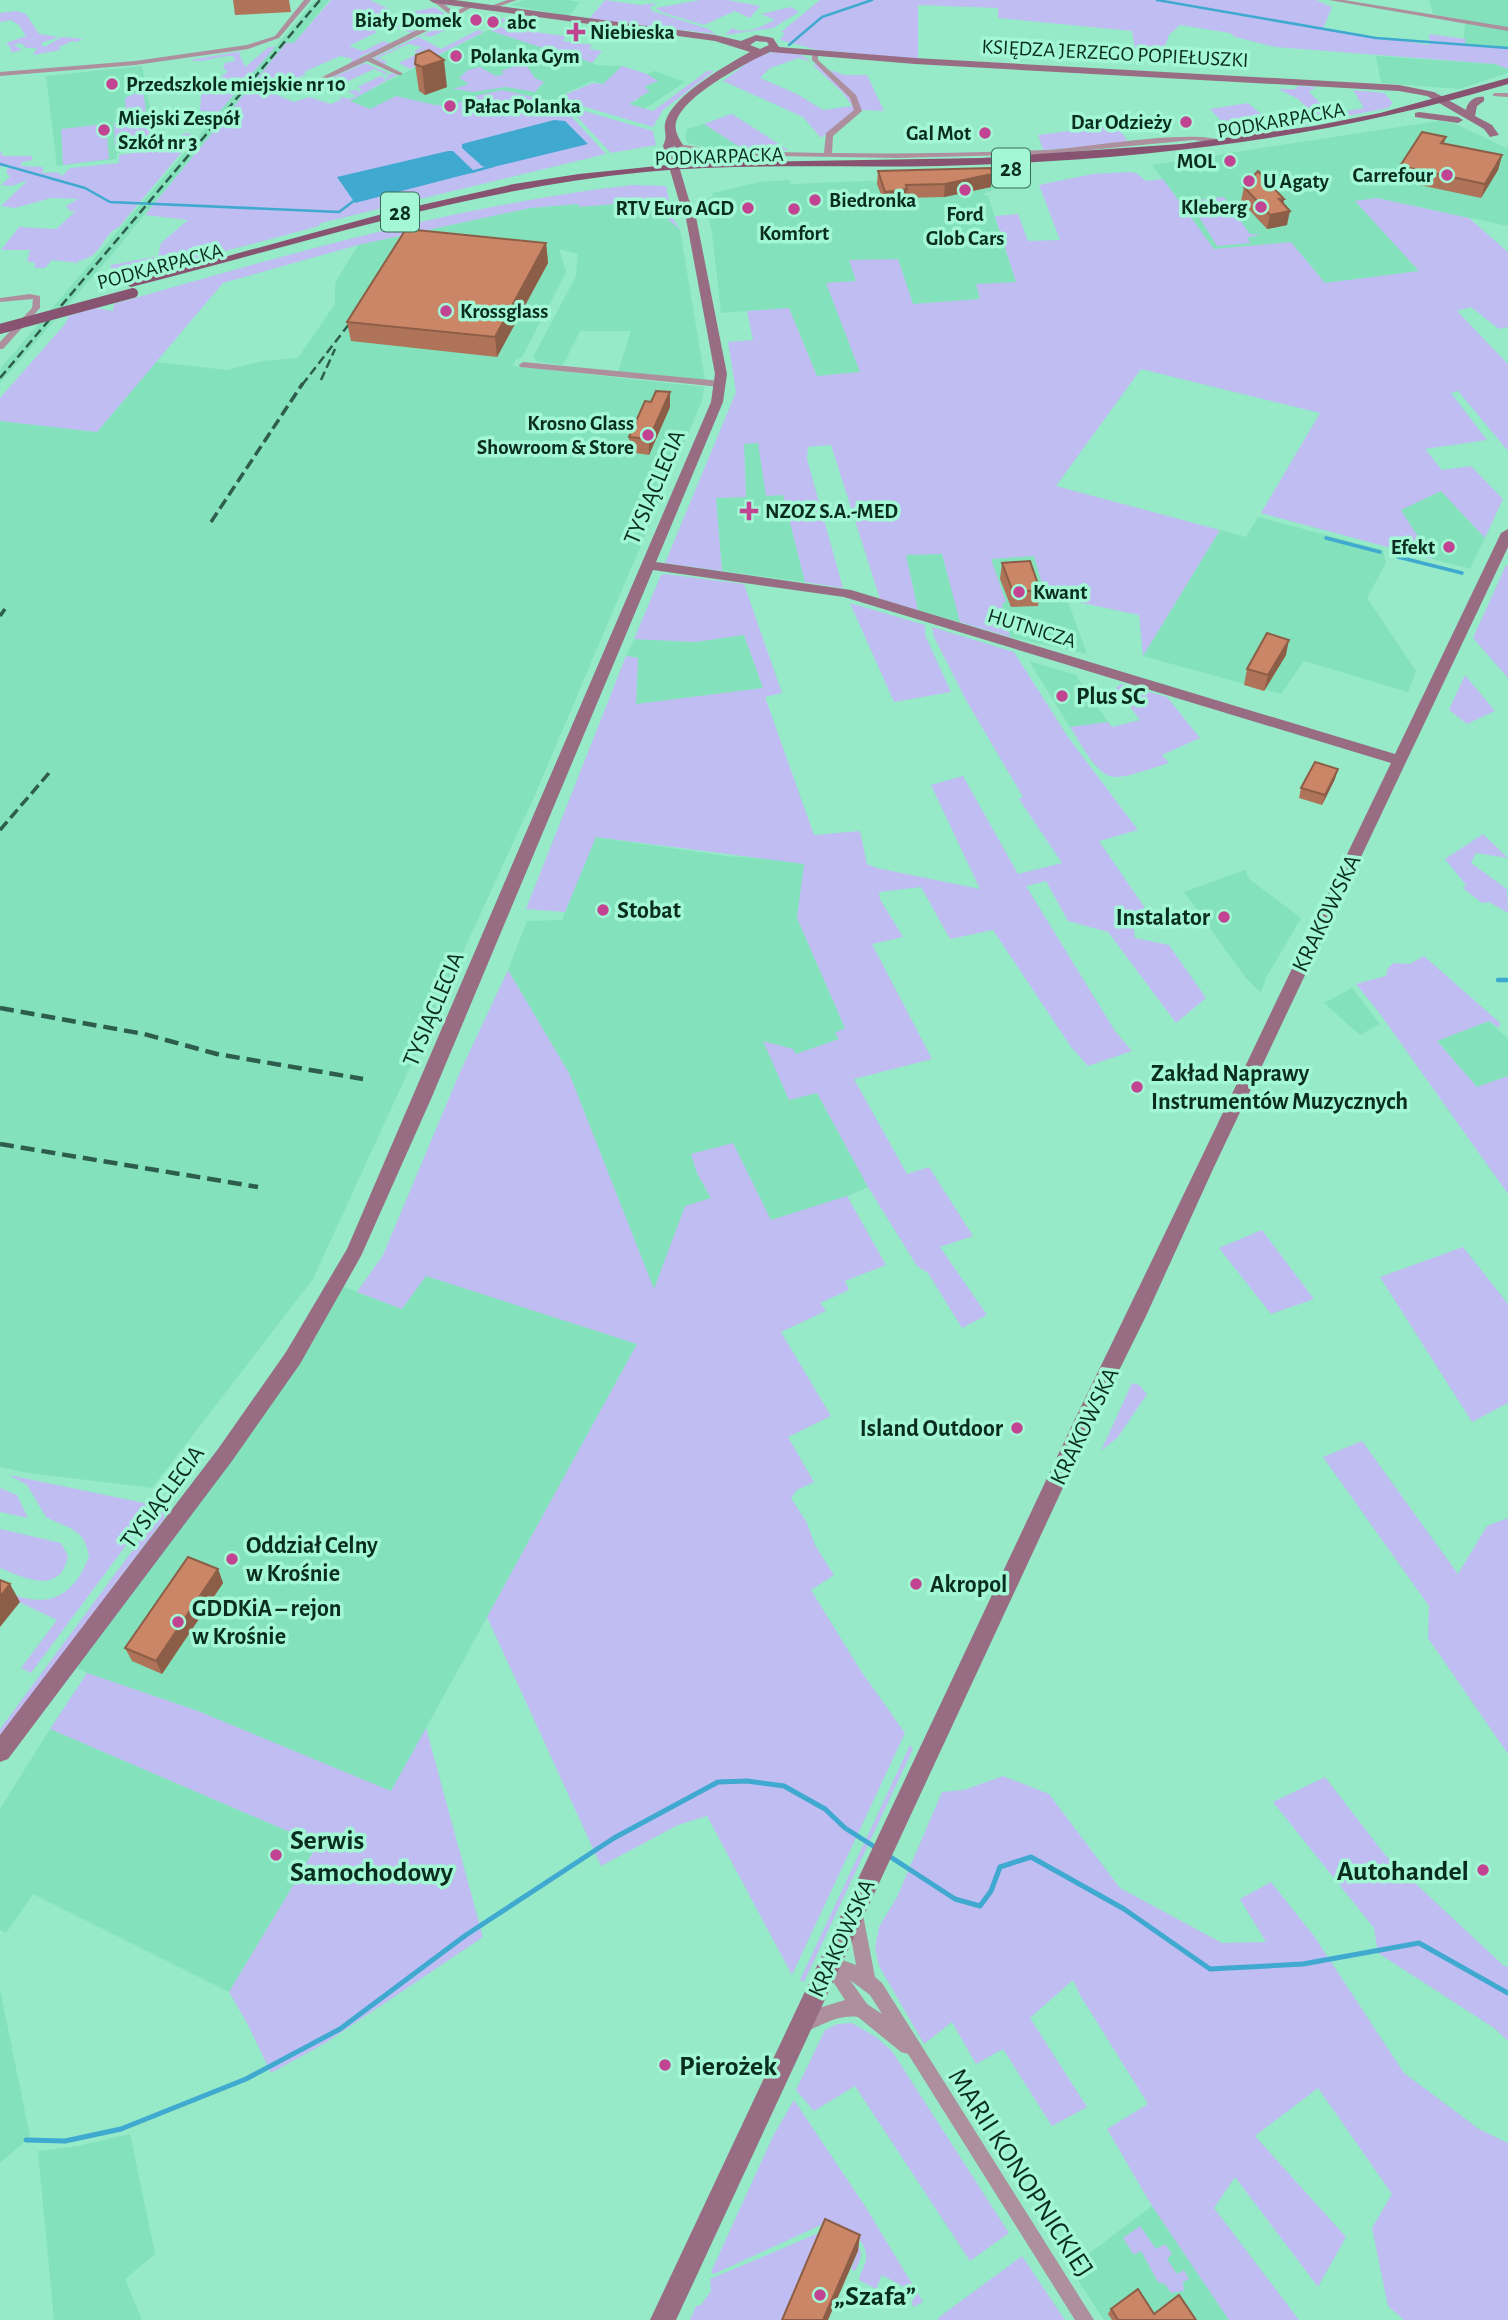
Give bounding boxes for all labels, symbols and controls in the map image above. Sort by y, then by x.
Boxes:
place label: Biały Domek [355,10,463,31]
marker: Biały Domek [468,12,484,28]
place label: abc [507,12,536,33]
marker: abc [485,14,501,30]
place label: Niebieska [590,22,675,43]
marker: Niebieska [568,24,584,40]
street label: KSIĘDZA JERZEGO POPIEŁUSZKI [981,36,1249,71]
place label: Polanka Gym [470,46,580,67]
marker: Polanka Gym [448,48,464,64]
place label: Przedszkole miejskie nr 10 [126,74,346,95]
marker: Przedszkole miejskie nr 10 [104,76,120,92]
place label: Pałac Polanka [464,96,581,117]
marker: Pałac Polanka [442,98,458,114]
street label: PODKARPACKA [1216,99,1347,142]
place label: Miejski Zespół Szkół nr 3 [118,108,241,153]
place label: Dar Odzieży [1071,112,1173,133]
marker: Dar Odzieży [1178,114,1194,130]
marker: Miejski Zespół Szkół nr 3 [96,122,112,138]
place label: Gal Mot [906,123,971,144]
marker: Gal Mot [977,125,993,141]
street label: PODKARPACKA [654,144,784,169]
road number: 28 [992,148,1030,188]
place label: MOL [1177,151,1217,172]
marker: MOL [1222,153,1238,169]
place label: Carrefour [1352,165,1434,186]
marker: Carrefour [1439,167,1455,183]
place label: U Agaty [1263,171,1330,192]
marker: U Agaty [1241,173,1257,189]
marker: Ford Glob Cars [957,182,973,198]
place label: Biedronka [829,190,916,211]
road number: 28 [381,192,419,232]
marker: Biedronka [807,192,823,208]
place label: Kleberg [1181,197,1247,218]
place label: RTV Euro AGD [615,198,734,219]
marker: Kleberg [1253,199,1269,215]
marker: RTV Euro AGD [740,200,756,216]
marker: Komfort [786,201,802,217]
place label: Ford Glob Cars [926,204,1004,249]
place label: Komfort [759,223,829,244]
street label: PODKARPACKA [95,240,225,293]
place label: Krossglass [460,301,548,322]
marker: Krossglass [438,303,454,319]
place label: Krosno Glass Showroom & Store [477,413,634,458]
street label: TYSIĄCLECIA [620,426,690,548]
marker: Krosno Glass Showroom & Store [640,427,656,443]
marker: NZOZ S.A.-MED [739,501,759,521]
place label: NZOZ S.A.-MED [765,501,898,522]
place label: Efekt [1391,537,1435,558]
marker: Efekt [1441,539,1457,555]
place label: Kwant [1033,582,1087,603]
marker: Kwant [1011,584,1027,600]
street label: HUTNICZA [985,605,1079,652]
place label: Plus SC [1076,685,1146,709]
marker: Plus SC [1054,688,1070,704]
street label: KRAKOWSKA [1288,851,1366,976]
place label: Stobat [617,899,681,923]
marker: Stobat [595,902,611,918]
place label: Instalator [1116,906,1211,930]
marker: Instalator [1216,909,1232,925]
street label: TYSIĄCLECIA [399,948,469,1070]
place label: Zakład Naprawy Instrumentów Muzycznych [1151,1062,1408,1114]
marker: Zakład Naprawy Instrumentów Muzycznych [1129,1079,1145,1095]
street label: KRAKOWSKA [1046,1364,1124,1489]
place label: Island Outdoor [860,1417,1004,1441]
marker: Island Outdoor [1009,1420,1025,1436]
street label: TYSIĄCLECIA [116,1441,209,1554]
place label: Oddział Celny w Krośnie [246,1534,378,1586]
marker: Oddział Celny w Krośnie [224,1551,240,1567]
place label: Akropol [930,1573,1007,1597]
marker: Akropol [908,1576,924,1592]
place label: GDDKiA – rejon w Krośnie [192,1597,341,1649]
marker: GDDKiA – rejon w Krośnie [170,1614,186,1630]
place label: Serwis Samochodowy [290,1827,453,1887]
marker: Serwis Samochodowy [268,1847,284,1863]
place label: Autohandel [1337,1858,1469,1886]
marker: Autohandel [1475,1862,1491,1878]
street label: KRAKOWSKA [804,1876,880,2001]
place label: Pierożek [679,2053,777,2081]
marker: Pierożek [657,2057,673,2073]
street label: MARII KONOPNICKIEJ [943,2064,1098,2282]
place label: „Szafa” [834,2283,916,2311]
marker: „Szafa” [812,2287,828,2303]

